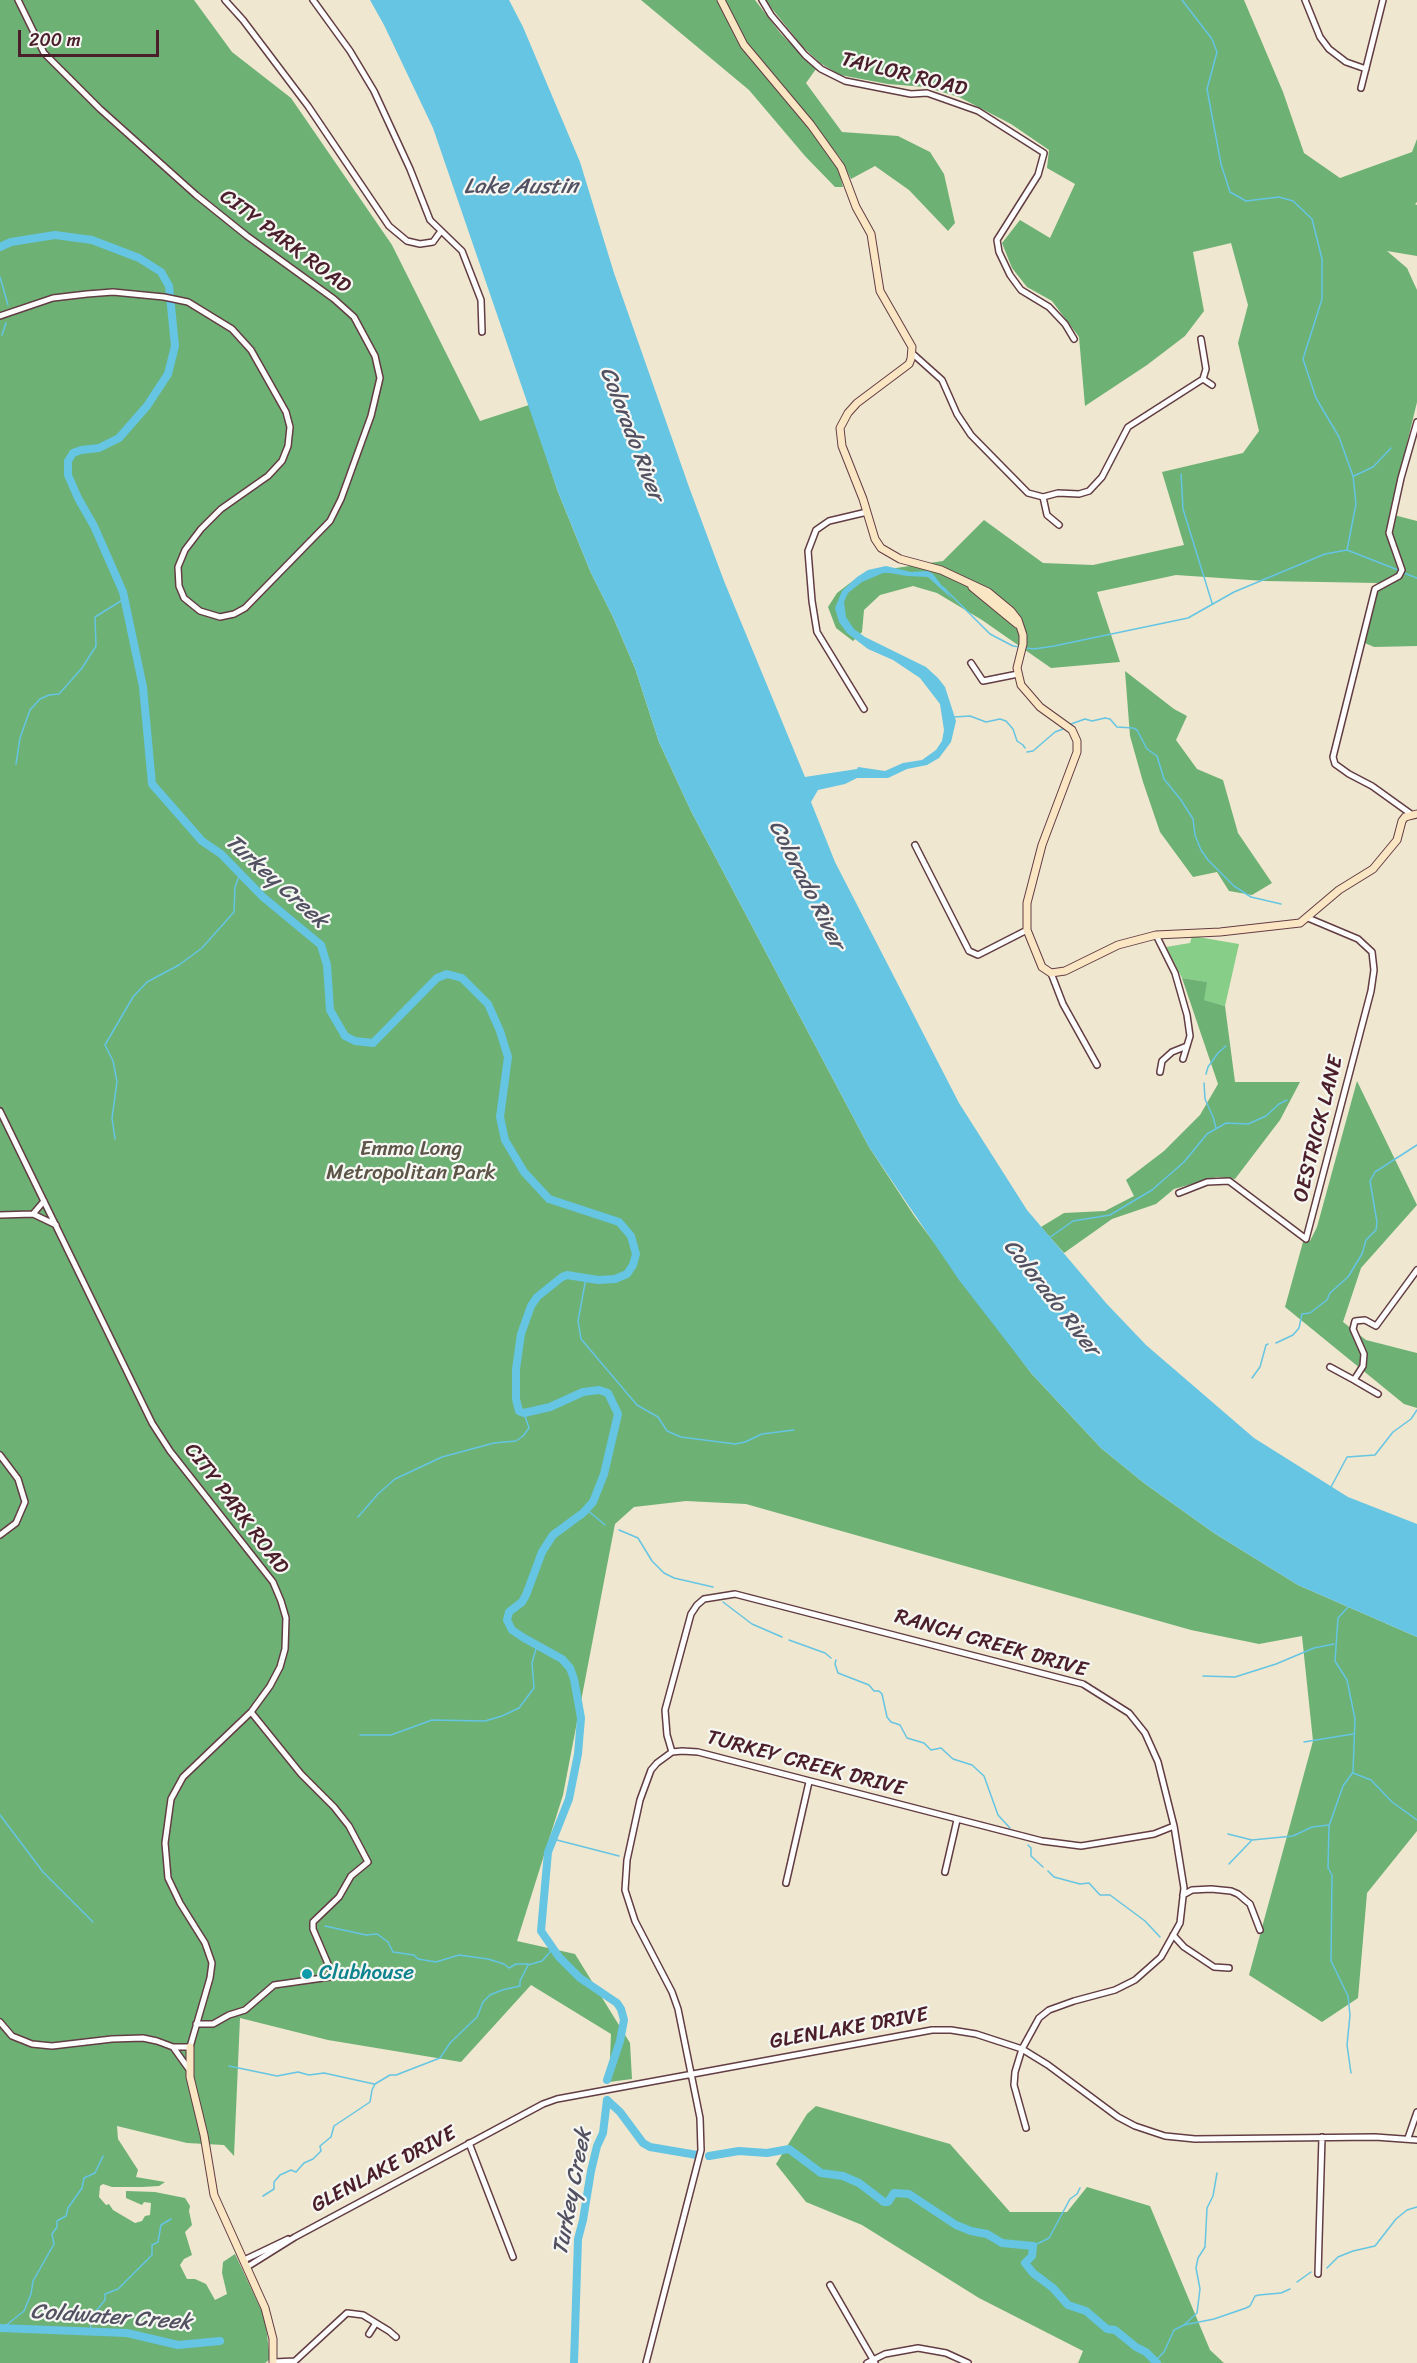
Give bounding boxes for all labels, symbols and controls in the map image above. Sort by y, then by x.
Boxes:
scale bar [21,18,162,56]
text: 200 m [29,24,81,56]
street label: TAYLOR ROAD [839,47,969,103]
water label: Lake Austin [464,174,578,200]
street label: CITY PARK ROAD [214,184,356,300]
water label: Colorado River [593,364,669,504]
water label: Colorado River [762,816,850,954]
water label: Turkey Creek [220,829,332,935]
street label: OESTRICK LANE [1289,1053,1349,1205]
park label: Emma Long Metropolitan Park [326,1137,496,1187]
water label: Colorado River [997,1234,1105,1362]
street label: CITY PARK ROAD [178,1438,294,1580]
street label: RANCH CREEK DRIVE [892,1604,1090,1684]
street label: TURKEY CREEK DRIVE [704,1725,908,1803]
place label: Clubhouse [319,1961,414,1987]
marker: Clubhouse [300,1967,314,1981]
street label: GLENLAKE DRIVE [768,2003,930,2055]
street label: GLENLAKE DRIVE [307,2121,461,2219]
water label: Turkey Creek [548,2127,598,2257]
water label: Coldwater Creek [30,2299,192,2337]

